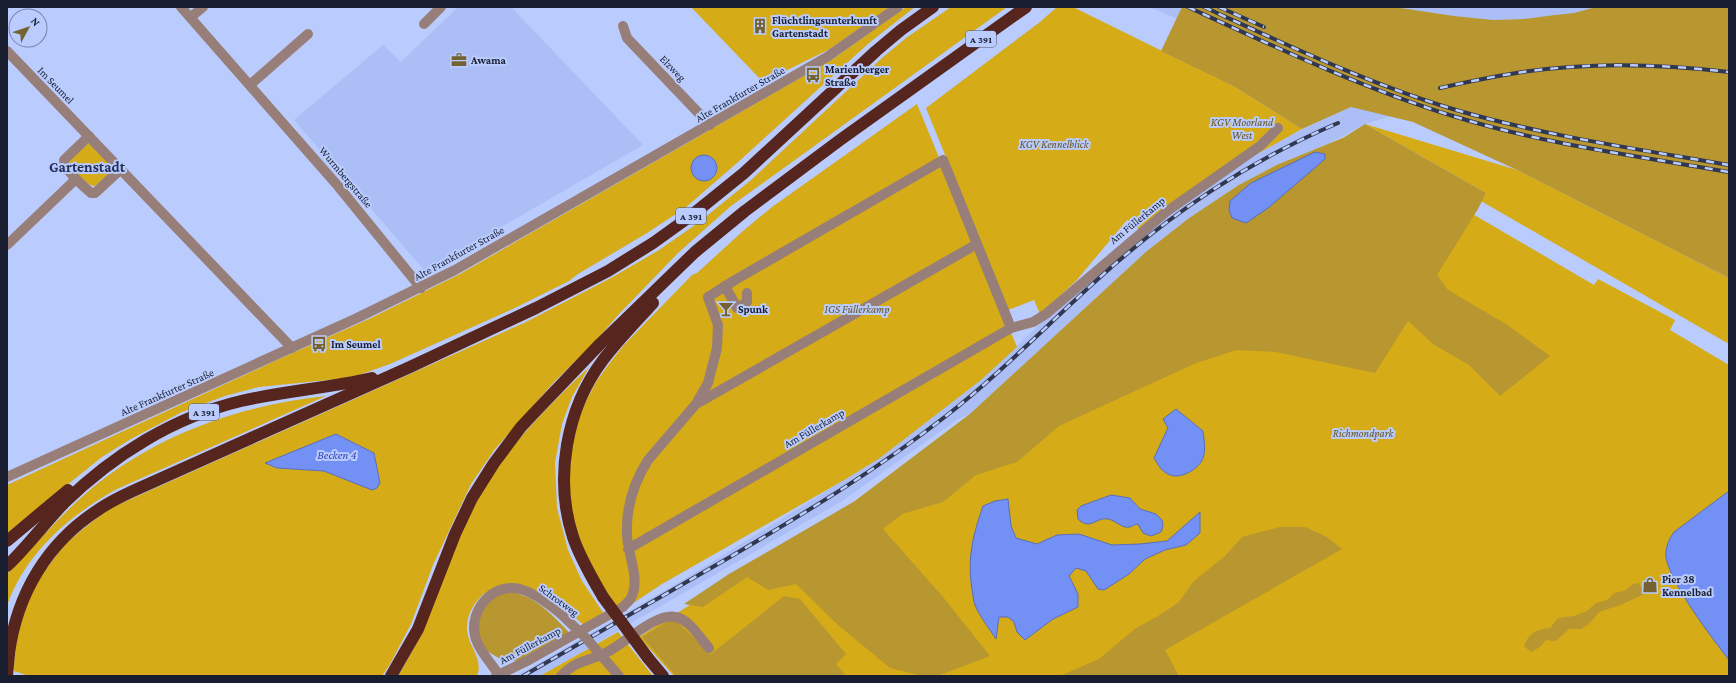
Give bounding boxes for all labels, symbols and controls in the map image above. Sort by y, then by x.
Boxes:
north arrow [8,8,48,48]
place label: Flüchtlingsunterkunft Gartenstadt [772,14,877,39]
text: N [29,15,43,29]
building icon: Flüchtlingsunterkunft Gartenstadt [751,17,769,35]
road number: A 391 [966,31,996,47]
office icon: Awama [450,51,468,69]
street label: Elzweg [657,52,689,85]
place label: Awama [470,54,507,66]
place label: Marienberger Straße [825,63,890,88]
street label: Im Seumel [35,64,77,106]
street label: Alte Frankfurter Straße [693,64,787,124]
bus stop icon: Marienberger Straße [804,66,822,84]
park label: KGV Moorland West [1211,116,1274,141]
park label: KGV Kennelblick [1020,138,1090,150]
street label: Wurmbergstraße [316,144,375,211]
district label: Gartenstadt [49,159,126,175]
street label: Am Füllerkamp [1107,194,1168,247]
road number: A 391 [676,208,706,224]
street label: Alte Frankfurter Straße [412,223,506,283]
bar icon: Spunk [717,300,735,318]
place label: Spunk [738,303,769,315]
park label: IGS Füllerkamp [825,303,889,316]
bus stop icon: Im Seumel [310,335,328,353]
place label: Im Seumel [331,338,381,350]
street label: Alte Frankfurter Straße [119,366,216,418]
road number: A 391 [189,404,219,420]
street label: Am Füllerkamp [782,406,847,451]
park label: Richmondpark [1333,427,1394,440]
water label: Becken 4 [317,448,357,462]
place label: Pier 38 Kennelbad [1662,573,1712,598]
shop icon: Pier 38 Kennelbad [1641,576,1659,594]
street label: Schrotweg [536,582,582,620]
street label: Am Füllerkamp [497,624,563,667]

